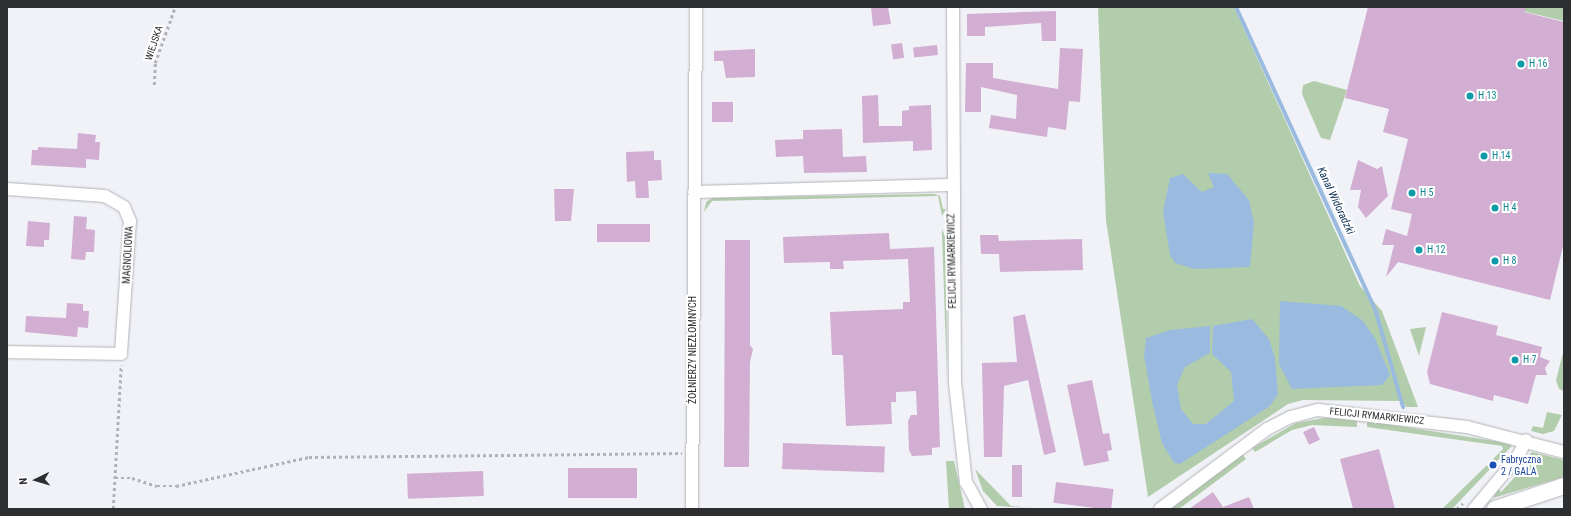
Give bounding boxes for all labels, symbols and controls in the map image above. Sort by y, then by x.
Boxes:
street label: WIEJSKA [143,24,165,62]
place label: H 16 [1529,58,1547,70]
marker: H 16 [1516,59,1526,69]
place label: H 13 [1478,90,1496,102]
marker: H 13 [1465,91,1475,101]
place label: H 14 [1492,150,1510,162]
marker: H 14 [1479,151,1489,161]
water label: Kanał Widoradzki [1314,165,1356,237]
place label: H 5 [1420,187,1433,199]
marker: H 5 [1407,188,1417,198]
place label: H 4 [1503,202,1516,214]
marker: H 4 [1490,203,1500,213]
street label: FELICJI RYMARKIEWICZ [945,213,959,309]
street label: MAGNOLIOWA [120,226,136,284]
place label: H 12 [1427,244,1445,256]
marker: H 12 [1414,245,1424,255]
place label: H 8 [1503,255,1516,267]
marker: H 8 [1490,256,1500,266]
street label: ŻOŁNIERZY NIEZŁOMNYCH [687,296,699,404]
place label: H 7 [1523,354,1536,366]
marker: H 7 [1510,355,1520,365]
street label: FELICJI RYMARKIEWICZ [1329,405,1425,427]
place label: Fabryczna 2 / GALA [1501,453,1541,476]
north arrow [16,460,56,500]
marker: Fabryczna 2 / GALA [1488,460,1498,470]
text: N [17,477,30,485]

